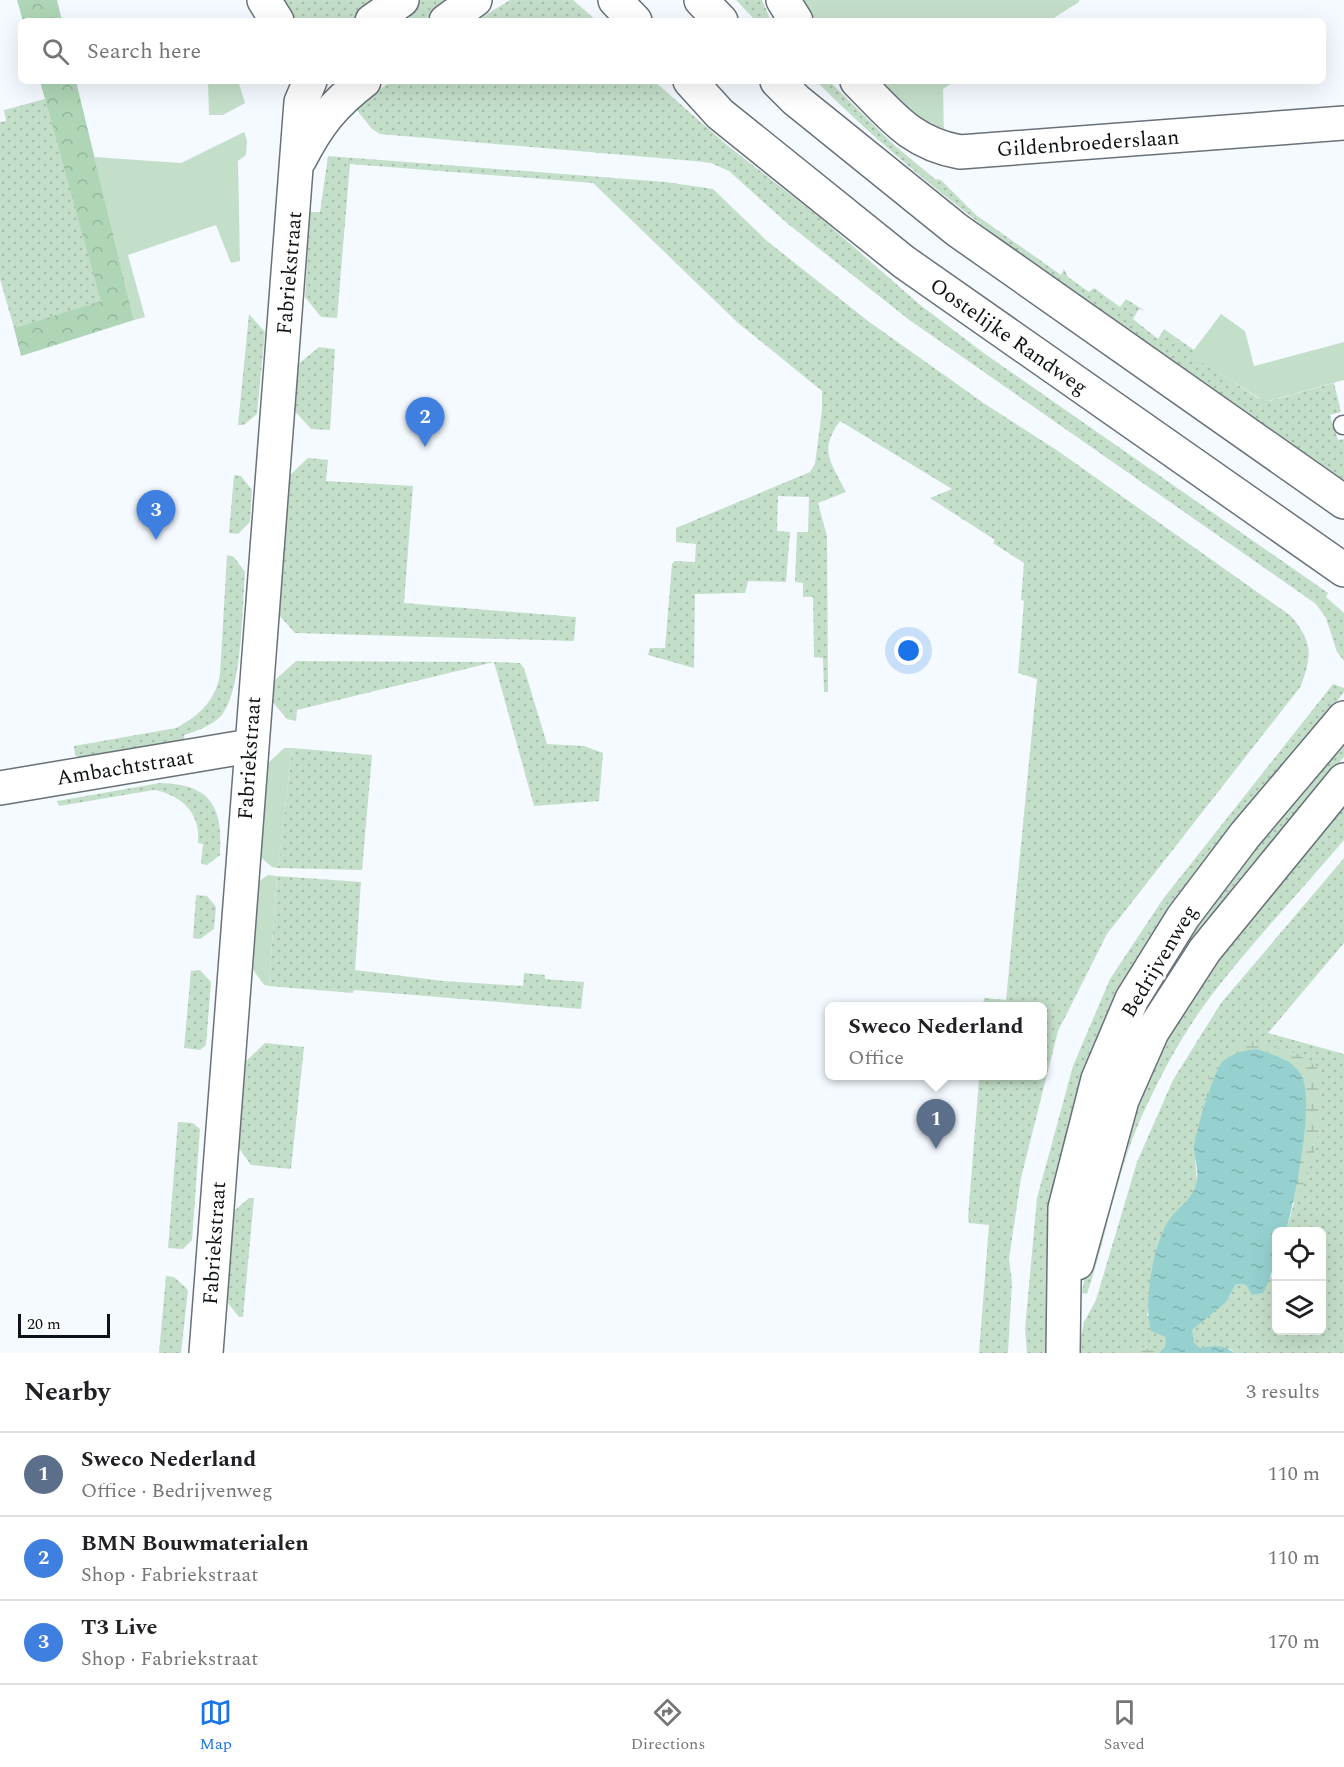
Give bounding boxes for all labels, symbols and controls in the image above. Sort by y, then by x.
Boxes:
search box [18,18,1326,84]
icon: search [39,35,72,68]
text: Search here [87,35,201,68]
street label: Gildenbroederslaan [996,122,1180,166]
street label: Fabriekstraat [269,210,311,336]
street label: Oostelijke Randweg [923,270,1094,403]
pin: 2 [406,398,444,447]
pin: 3 [136,490,176,540]
your location [894,636,923,665]
street label: Fabriekstraat [230,695,270,821]
street label: Ambachtstraat [54,741,196,795]
street label: Bedrijvenweg [1113,899,1206,1024]
popup [825,1002,1047,1080]
text: Sweco Nederland [848,1010,1024,1043]
text: Office [848,1043,904,1073]
pin: 1 [916,1100,956,1149]
street label: Fabriekstraat [195,1180,235,1306]
map controls [1272,1227,1326,1335]
button: locate [1272,1227,1326,1281]
button: layers [1272,1281,1326,1335]
scale bar [18,1311,110,1338]
text: 20 m [27,1312,61,1336]
text: Nearby [24,1372,110,1412]
text: 3 results [1246,1377,1320,1407]
text: Sweco Nederland [81,1443,256,1476]
text: 1 [38,1459,49,1489]
text: 110 m [1268,1459,1320,1489]
text: Office · Bedrijvenweg [81,1476,273,1506]
text: BMN Bouwmaterialen [81,1527,309,1560]
text: 2 [38,1543,49,1573]
text: 110 m [1268,1543,1320,1573]
text: Shop · Fabriekstraat [81,1560,258,1590]
text: T3 Live [81,1611,157,1644]
text: 3 [38,1627,49,1657]
text: 170 m [1268,1627,1320,1657]
text: Shop · Fabriekstraat [81,1644,258,1674]
tab: Map [199,1696,232,1756]
tab: Directions [631,1696,705,1756]
tab: Saved [1104,1696,1145,1756]

